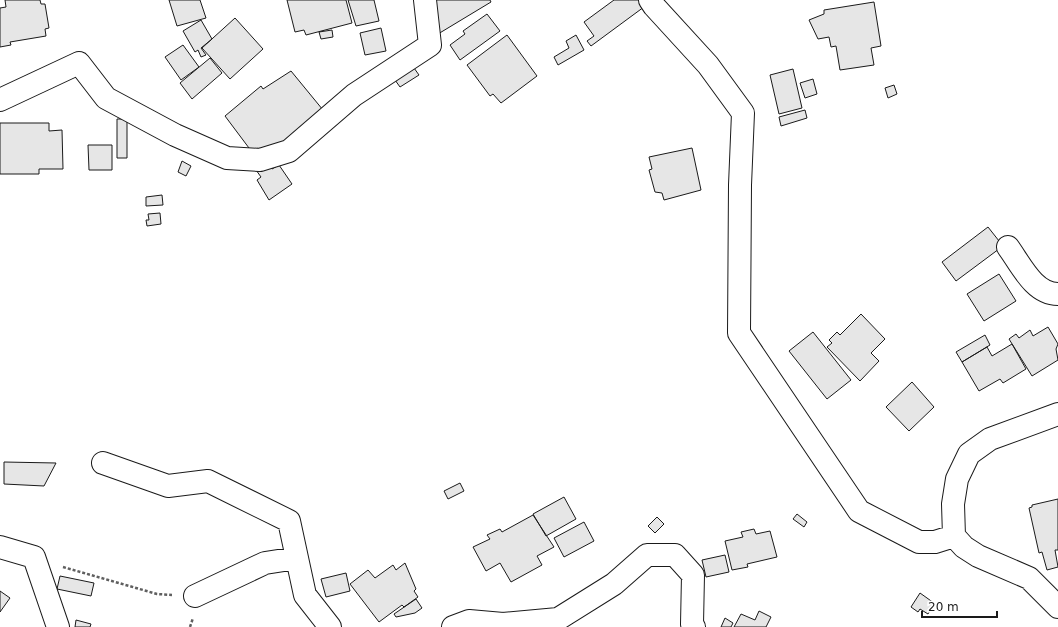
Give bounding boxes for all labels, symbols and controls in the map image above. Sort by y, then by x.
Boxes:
scale bar [922,593,997,619]
text: 20 m [928,600,959,614]

